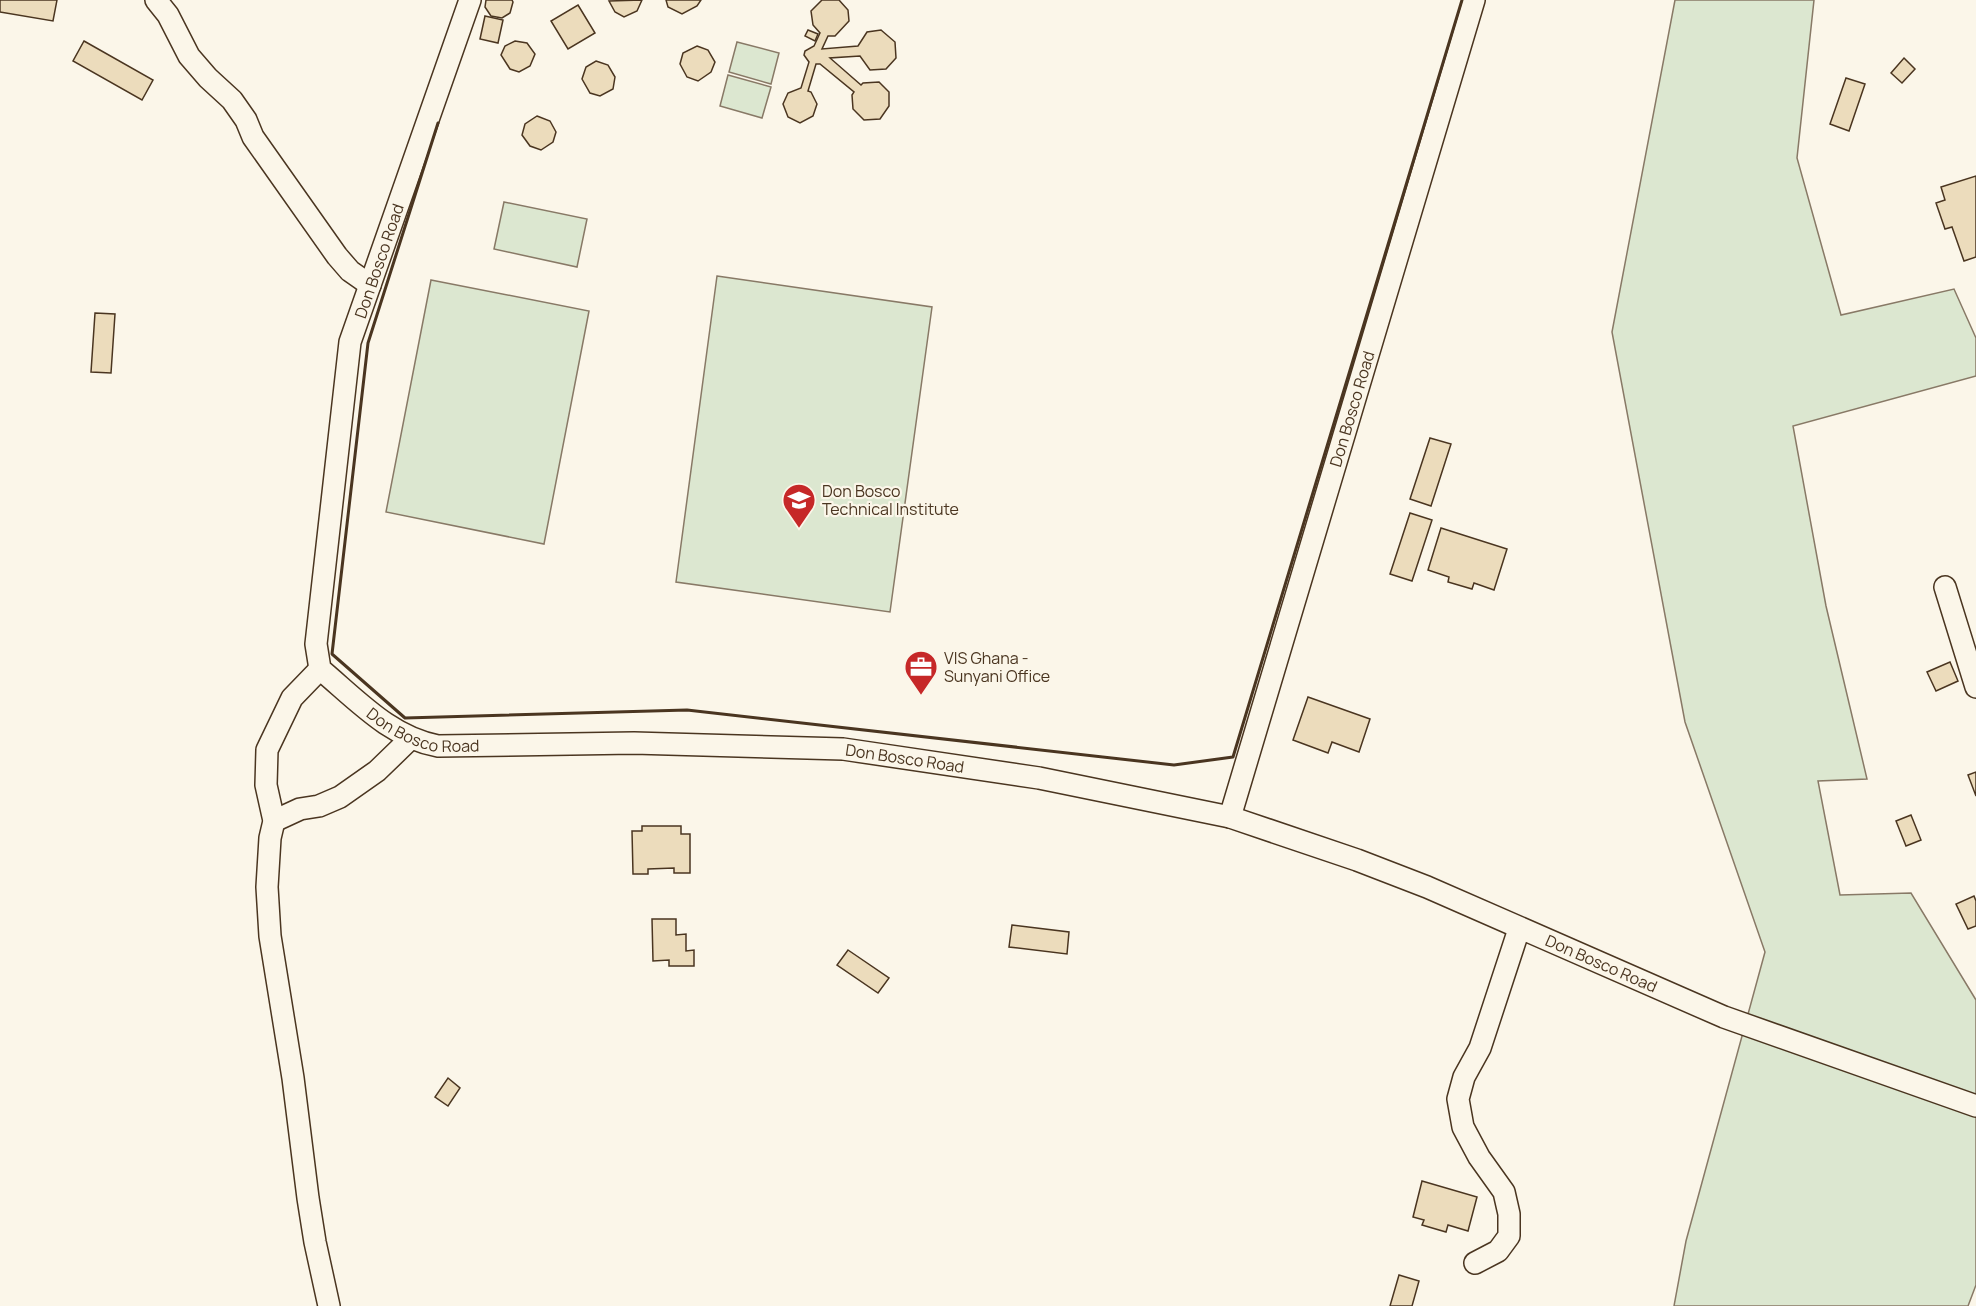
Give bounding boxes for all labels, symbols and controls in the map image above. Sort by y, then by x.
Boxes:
street label: Don Bosco Road [349,201,409,321]
street label: Don Bosco Road [1324,348,1380,469]
place label: Don Bosco Technical Institute [822,480,959,520]
school or university icon: Don Bosco Technical Institute [781,482,817,529]
place label: VIS Ghana - Sunyani Office [944,647,1050,687]
office icon: VIS Ghana - Sunyani Office [903,649,939,696]
street label: Don Bosco Road [362,702,480,757]
street label: Don Bosco Road [844,739,966,778]
street label: Don Bosco Road [1542,929,1661,997]

